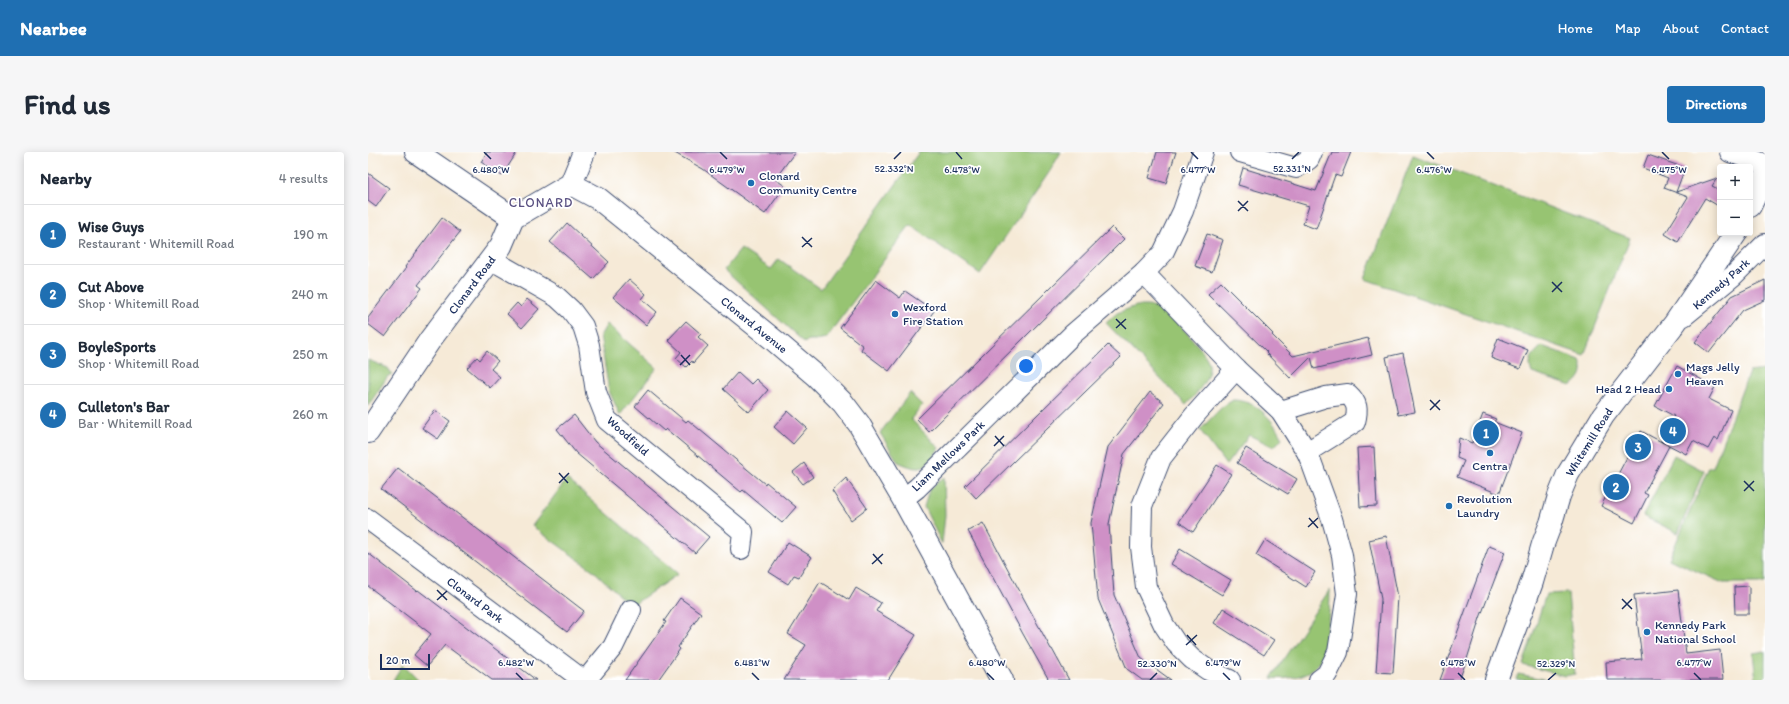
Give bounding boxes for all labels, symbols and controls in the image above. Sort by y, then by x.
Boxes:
text: Nearbee [20,17,87,40]
text: Home [1558,20,1593,37]
text: Map [1615,20,1641,37]
text: About [1663,20,1699,37]
text: Contact [1721,20,1769,37]
button: Directions [1667,86,1765,123]
text: Find us [24,87,111,121]
text: 52.332°N [875,162,914,175]
text: 52.331°N [1273,162,1311,175]
text: 6.480°W [473,163,510,176]
text: 6.479°W [709,163,745,176]
text: 6.478°W [944,163,980,176]
text: 6.477°W [1180,163,1216,176]
text: 6.476°W [1416,163,1452,176]
text: 6.475°W [1651,163,1687,176]
map controls [1717,164,1753,236]
button: + [1717,164,1753,200]
text: Nearby [40,168,92,188]
place label: Clonard Community Centre [759,169,857,197]
text: 4 results [279,171,328,186]
marker: Clonard Community Centre [746,178,756,188]
district label: CLONARD [509,195,573,210]
button: − [1717,200,1753,236]
text: Wise Guys [78,218,144,236]
text: 1 [50,227,56,242]
text: 190 m [293,227,328,242]
text: Restaurant · Whitemill Road [78,236,234,251]
street label: Clonard Road [445,253,499,317]
street label: Kennedy Park [1690,255,1753,313]
text: Cut Above [78,278,144,296]
text: 2 [50,287,56,302]
text: 240 m [291,287,328,302]
street label: Clonard Avenue [718,294,790,356]
text: Shop · Whitemill Road [78,296,199,311]
place label: Wexford Fire Station [903,300,964,328]
marker: Wexford Fire Station [890,309,900,319]
text: BoyleSports [78,338,156,356]
text: 3 [49,347,57,362]
text: 250 m [292,347,328,362]
text: Shop · Whitemill Road [78,356,199,371]
your location [1016,356,1036,376]
place label: Mags Jelly Heaven [1686,360,1740,388]
marker: Mags Jelly Heaven [1673,369,1683,379]
place label: Head 2 Head [1596,382,1661,396]
marker: Head 2 Head [1664,384,1674,394]
text: Culleton's Bar [78,398,169,416]
street label: Whitemill Road [1562,405,1616,479]
text: 4 [49,407,57,422]
text: 260 m [292,407,328,422]
street label: Woodfield [604,413,652,459]
text: Bar · Whitemill Road [78,416,192,431]
pin: 4 [1660,416,1686,446]
street label: Liam Mellows Park [909,417,988,494]
pin: 1 [1473,418,1499,448]
pin: 3 [1625,432,1651,462]
marker: Centra [1485,448,1495,458]
place label: Centra [1472,459,1508,473]
pin: 2 [1603,472,1629,502]
place label: Revolution Laundry [1457,492,1512,520]
marker: Revolution Laundry [1444,501,1454,511]
street label: Clonard Park [444,574,507,626]
place label: Kennedy Park National School [1655,618,1736,646]
marker: Kennedy Park National School [1642,627,1652,637]
scale bar [380,652,430,671]
text: 20 m [386,654,410,667]
text: 6.482°W [498,656,534,669]
text: 6.481°W [734,656,770,669]
text: 6.480°W [969,656,1006,669]
text: 6.479°W [1205,656,1241,669]
text: 6.478°W [1440,656,1476,669]
text: 6.477°W [1676,656,1712,669]
text: 52.330°N [1137,657,1177,670]
text: 52.329°N [1537,657,1576,670]

